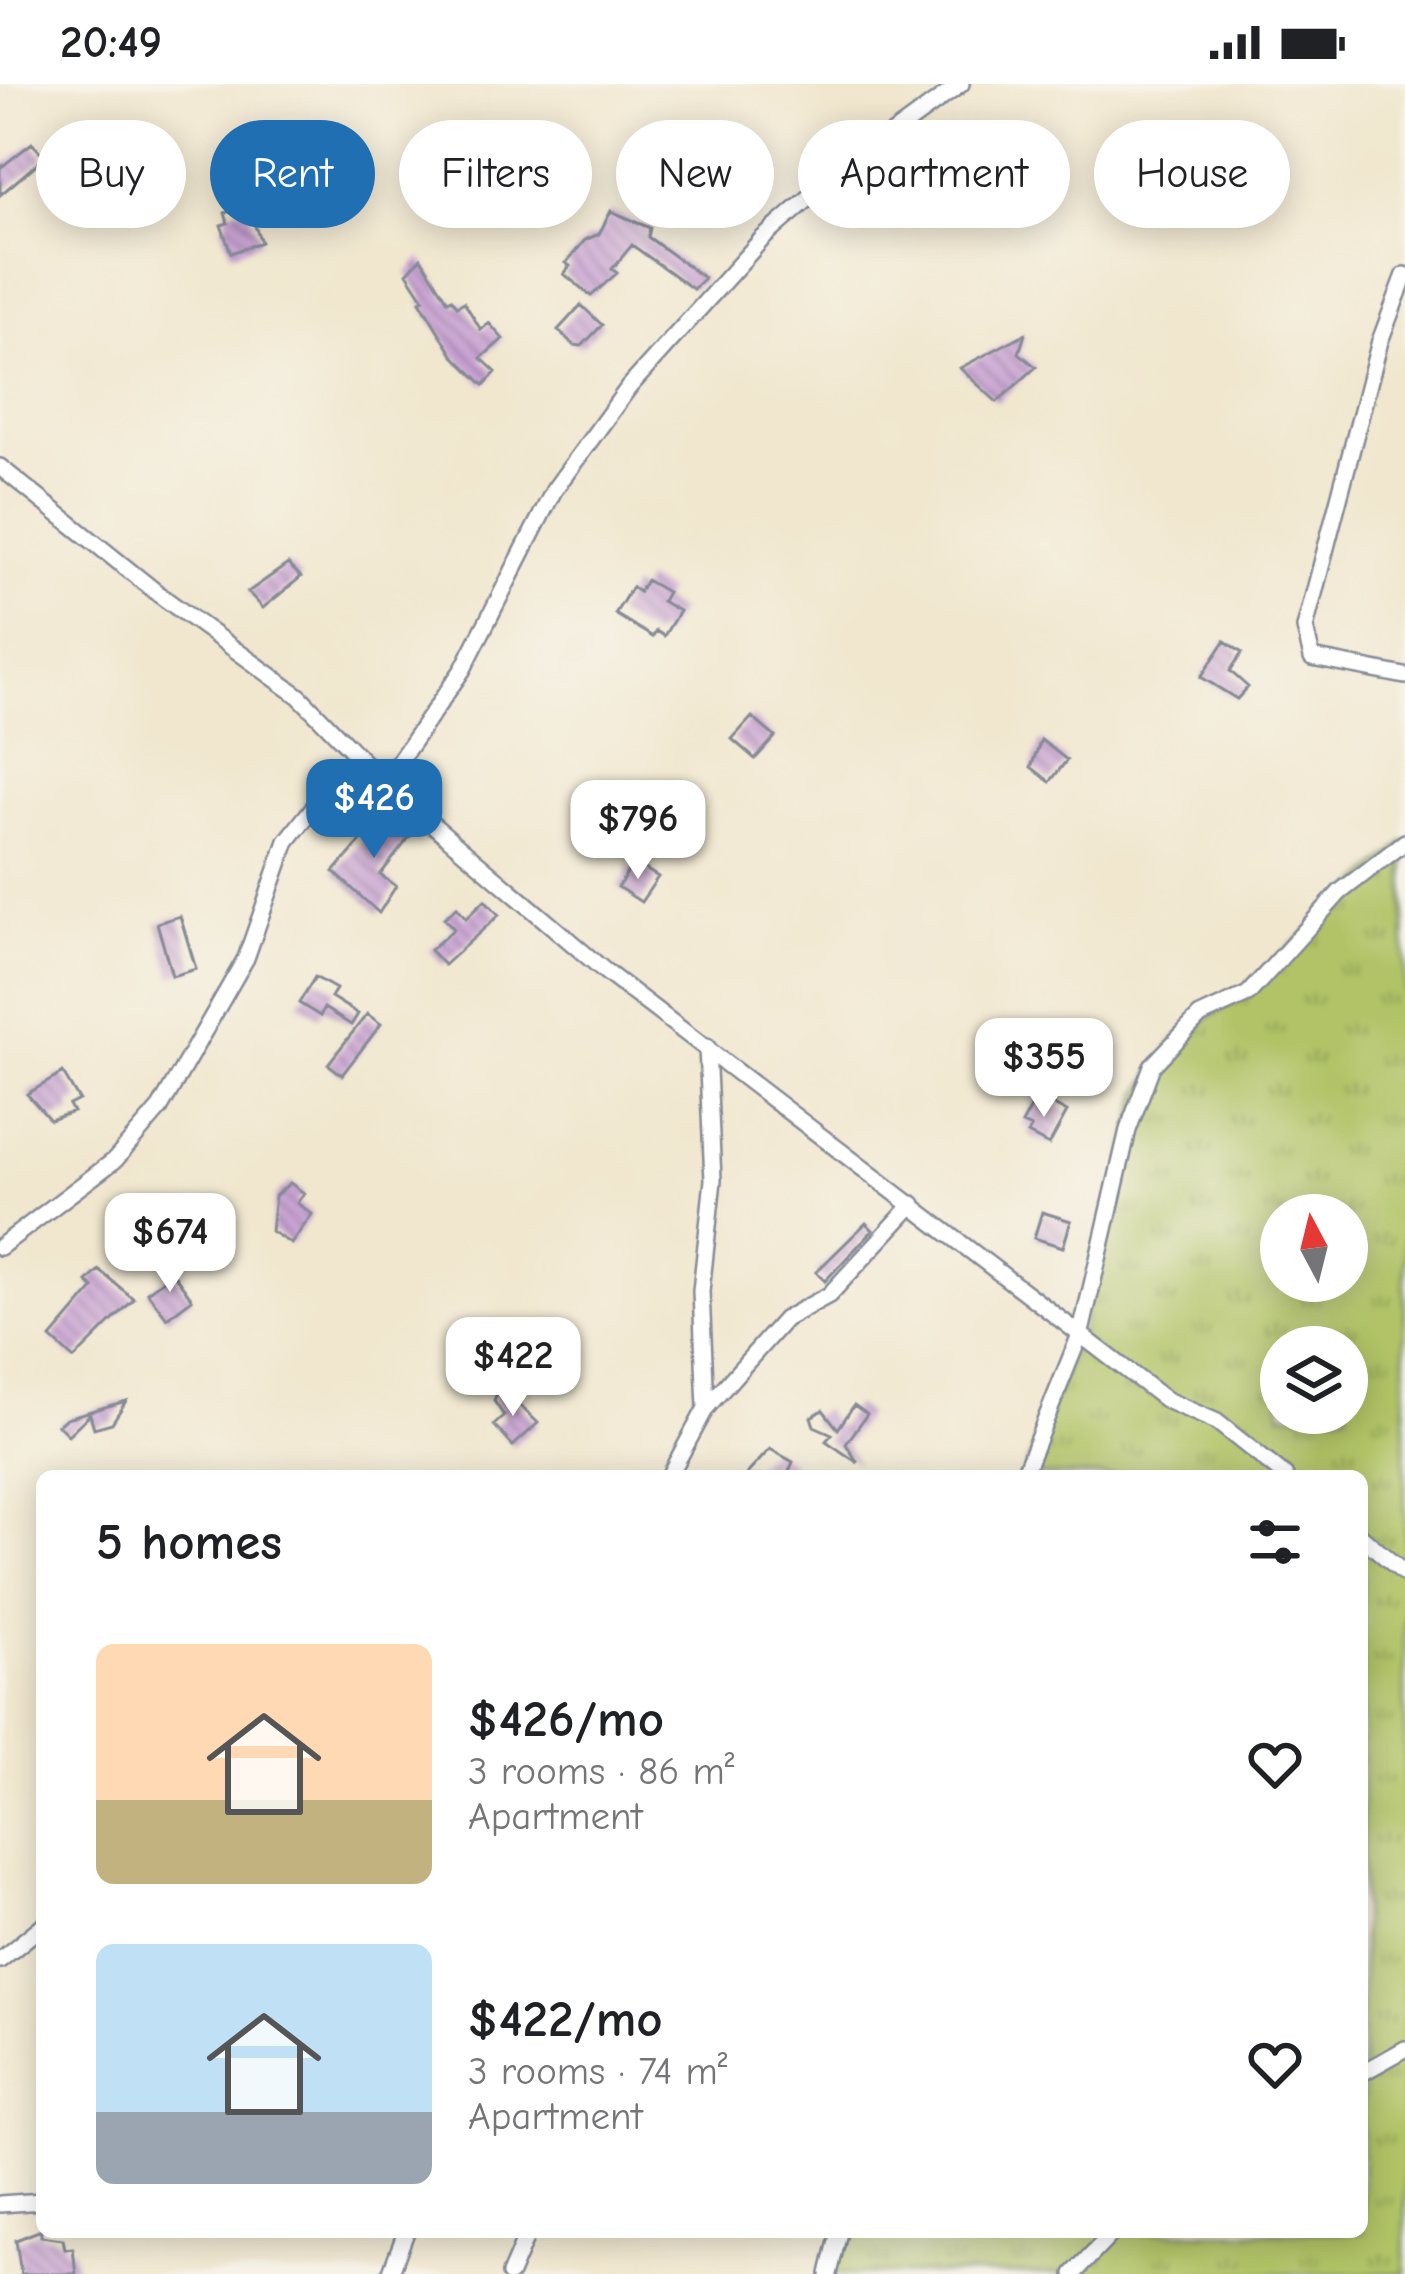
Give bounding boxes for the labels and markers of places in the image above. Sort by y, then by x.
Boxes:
pin: $426 [303,759,445,861]
pin: $796 [567,780,709,882]
pin: $355 [973,1018,1115,1120]
pin: $674 [99,1193,241,1295]
pin: $422 [442,1317,584,1419]

